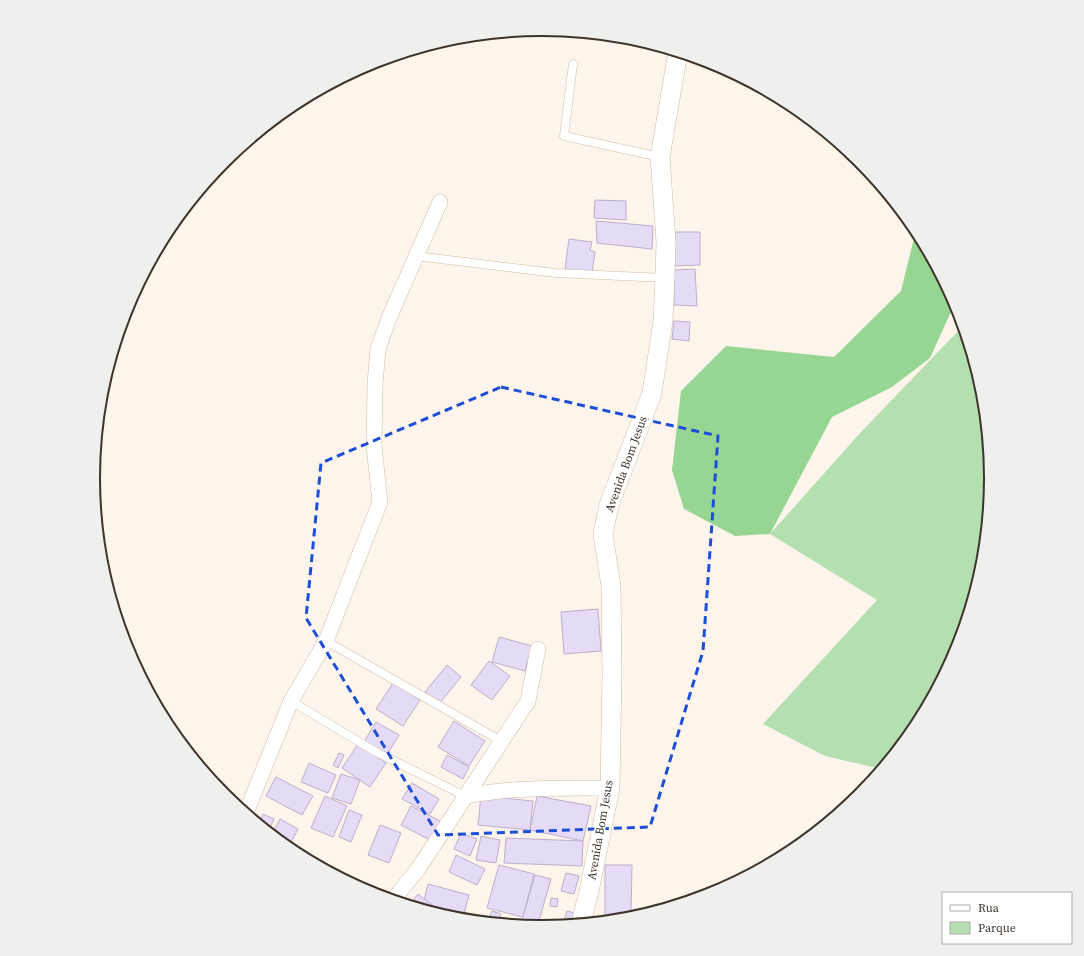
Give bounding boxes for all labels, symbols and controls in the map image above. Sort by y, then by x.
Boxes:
street label: Avenida Bom Jesus [601,414,651,514]
street label: Avenida Bom Jesus [583,779,617,881]
legend [942,892,1072,944]
text: Rua [978,900,1000,916]
text: Parque [978,920,1016,936]

